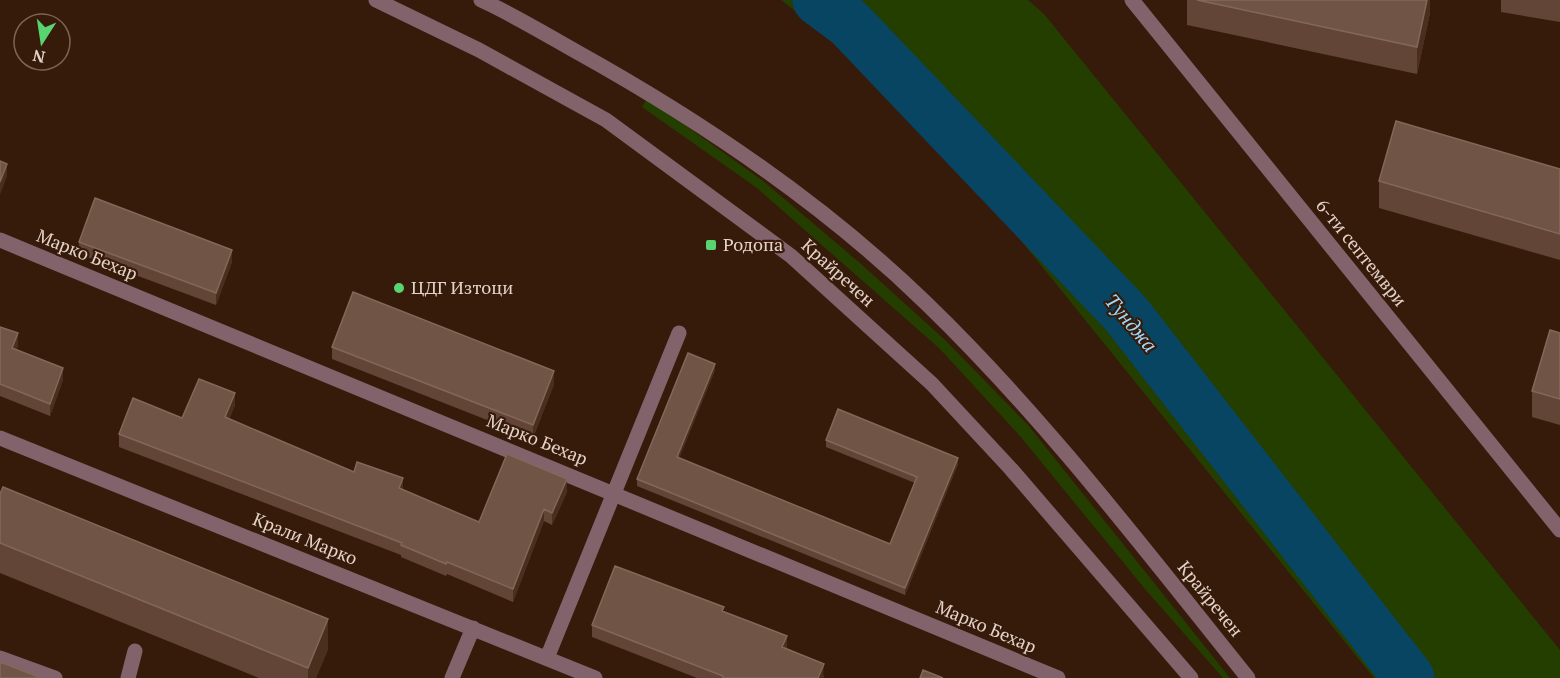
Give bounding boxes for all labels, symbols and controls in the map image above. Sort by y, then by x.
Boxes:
north arrow [12,12,72,72]
text: N [31,45,47,69]
street label: 6-ти септември [1311,194,1413,311]
street label: Марко Бехар [33,223,141,285]
place label: Родопа [723,232,783,256]
street label: Крайречен [797,233,880,312]
marker: Родопа [704,238,718,252]
place label: ЦДГ Изтоци [411,275,513,299]
marker: ЦДГ Изтоци [392,281,406,295]
water label: Тунджа [1099,288,1164,358]
street label: Марко Бехар [483,408,591,470]
street label: Крали Марко [250,506,361,570]
street label: Крайречен [1173,555,1249,641]
street label: Марко Бехар [933,594,1040,658]

